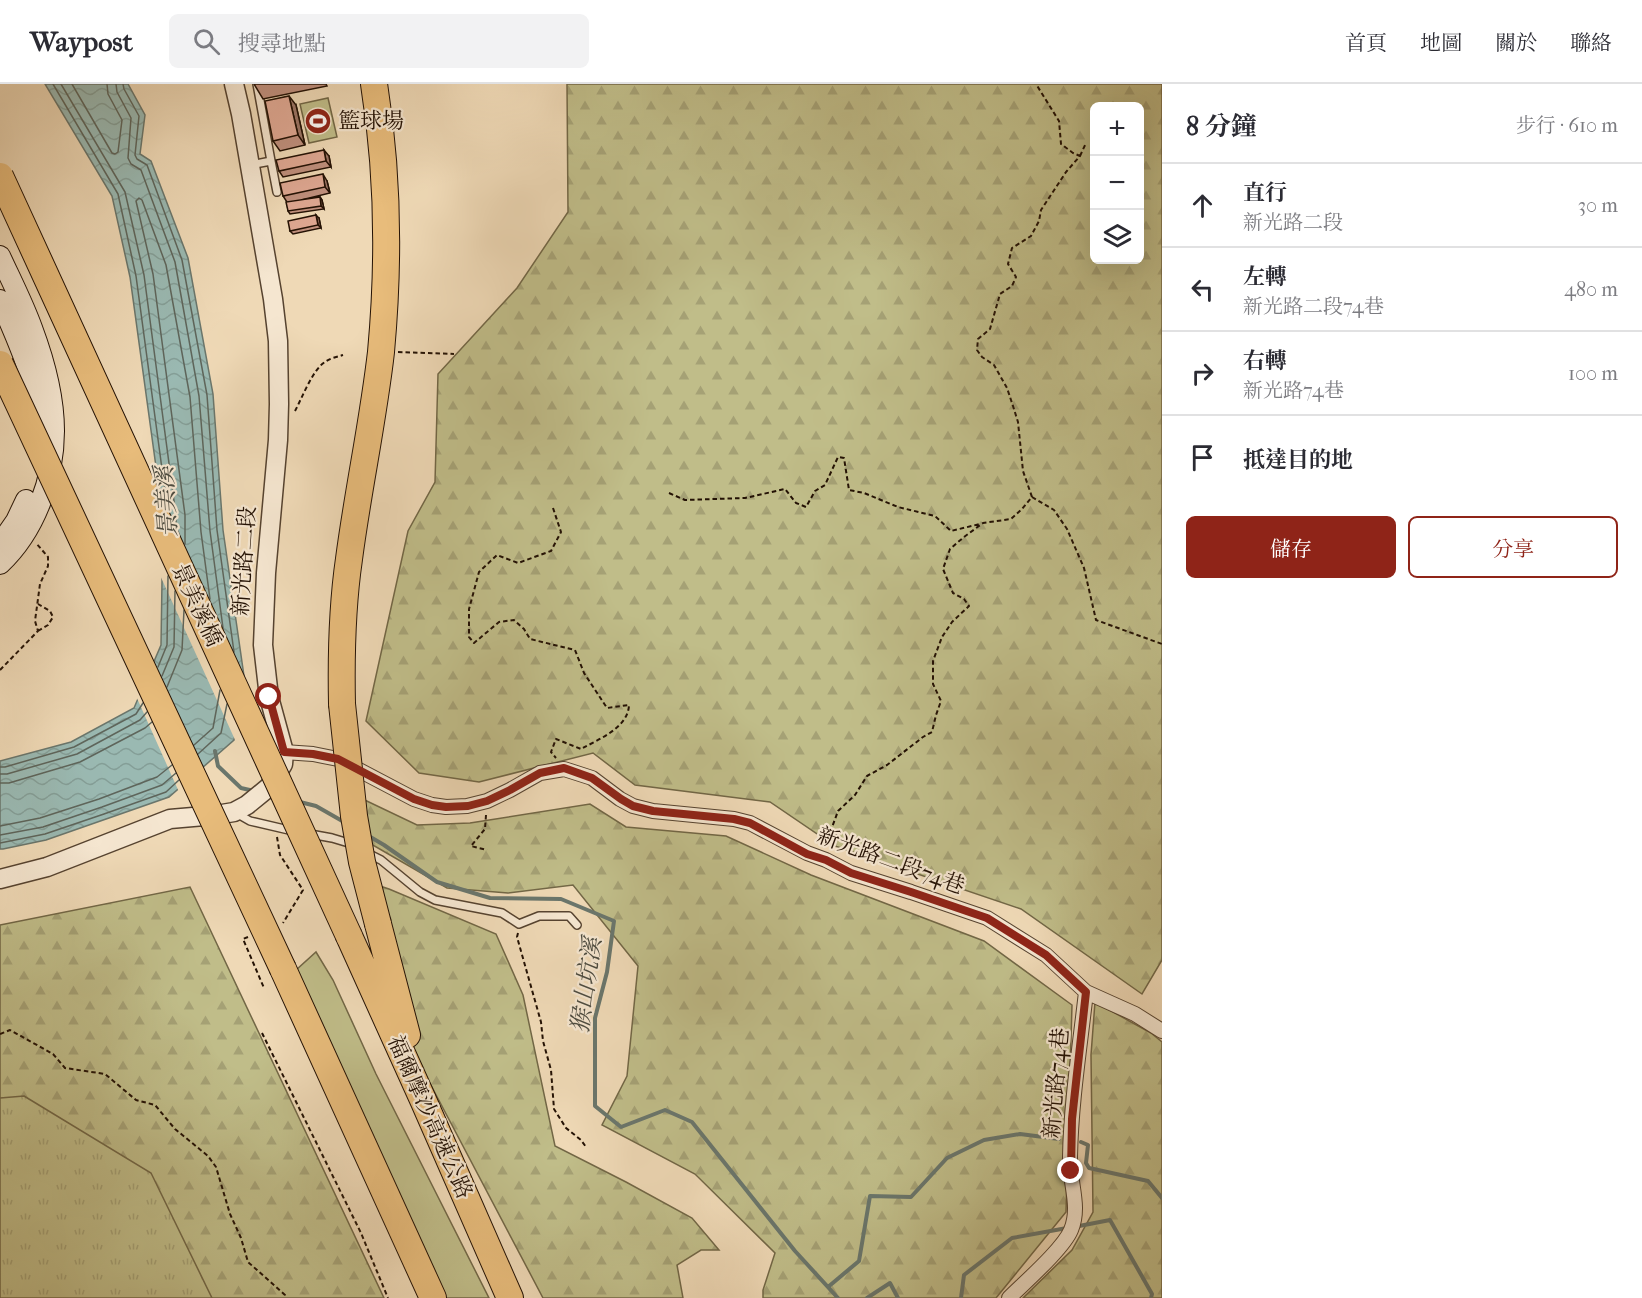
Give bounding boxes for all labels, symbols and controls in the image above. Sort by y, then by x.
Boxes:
search box [169,14,589,68]
text: Waypost [30,25,133,58]
icon: search [190,25,223,58]
text: 搜尋地點 [238,31,326,57]
text: 首頁 [1345,31,1387,55]
text: 地圖 [1420,31,1462,55]
text: 關於 [1495,31,1537,55]
text: 聯絡 [1570,31,1612,55]
map controls [1090,102,1144,264]
button: + [1090,102,1144,156]
sports icon: 籃球場 [303,106,333,136]
place label: 籃球場 [338,108,404,134]
text: 8 分鐘 [1186,111,1257,142]
text: 步行 · 610 m [1516,114,1618,137]
button: − [1090,156,1144,210]
text: 直行 [1243,180,1287,206]
icon: ahead [1186,189,1219,222]
text: 30 m [1578,194,1618,217]
button: layers [1090,210,1144,264]
text: 新光路二段 [1243,211,1343,234]
text: 左轉 [1243,264,1287,290]
icon: left [1186,273,1219,306]
text: 480 m [1564,278,1618,301]
text: 新光路二段74巷 [1243,295,1384,318]
text: 右轉 [1243,348,1287,374]
icon: right [1186,357,1219,390]
text: 100 m [1568,362,1618,385]
text: 新光路74巷 [1243,379,1344,402]
icon: arrive [1186,441,1219,474]
text: 抵達目的地 [1243,447,1353,473]
water label: 景美溪 [149,462,182,539]
street label: 新光路二段 [227,505,261,617]
button: 儲存 [1186,516,1396,578]
button: 分享 [1408,516,1618,578]
street label: 景美溪橋 [167,560,227,650]
route start [255,683,281,709]
street label: 新光路二段74巷 [814,822,968,900]
water label: 猴山坑溪 [565,933,607,1034]
street label: 新光路74巷 [1038,1027,1074,1139]
street label: 福爾摩沙高速公路 [382,1031,478,1203]
route end [1057,1157,1083,1183]

